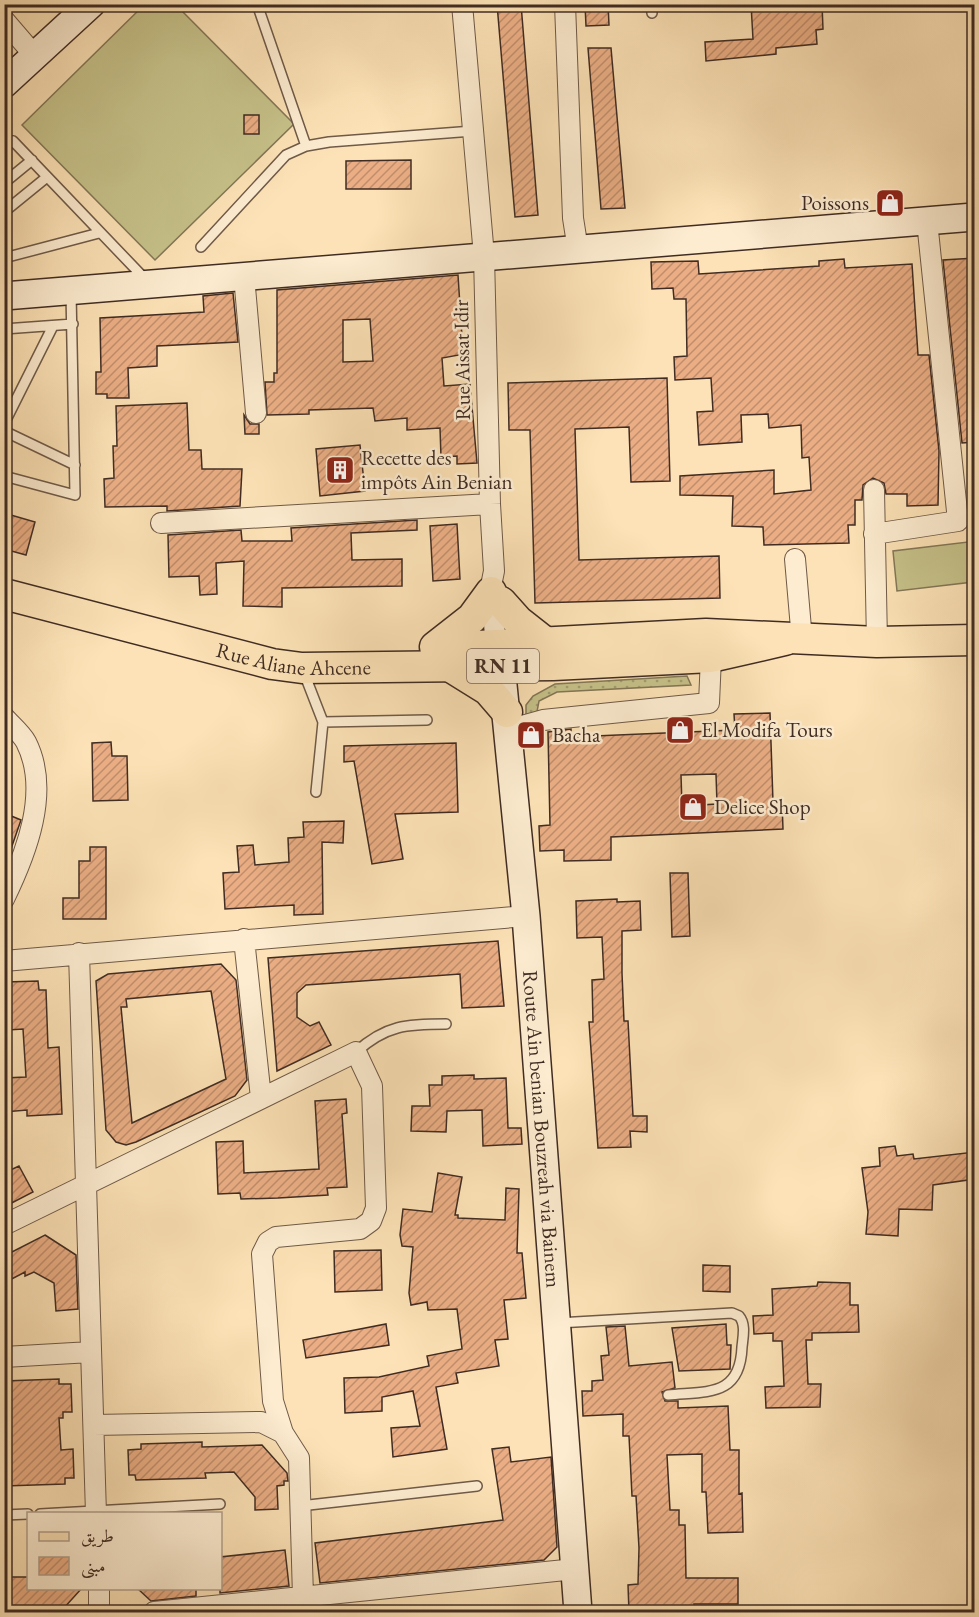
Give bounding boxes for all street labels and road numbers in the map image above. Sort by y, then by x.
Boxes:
street label: Rue Aissat Idir [447,299,476,421]
street label: Rue Aliane Ahcene [214,636,371,681]
road number: RN 11 [467,649,539,683]
street label: Route Ain benian Bouzreah via Bainem [517,969,568,1289]

